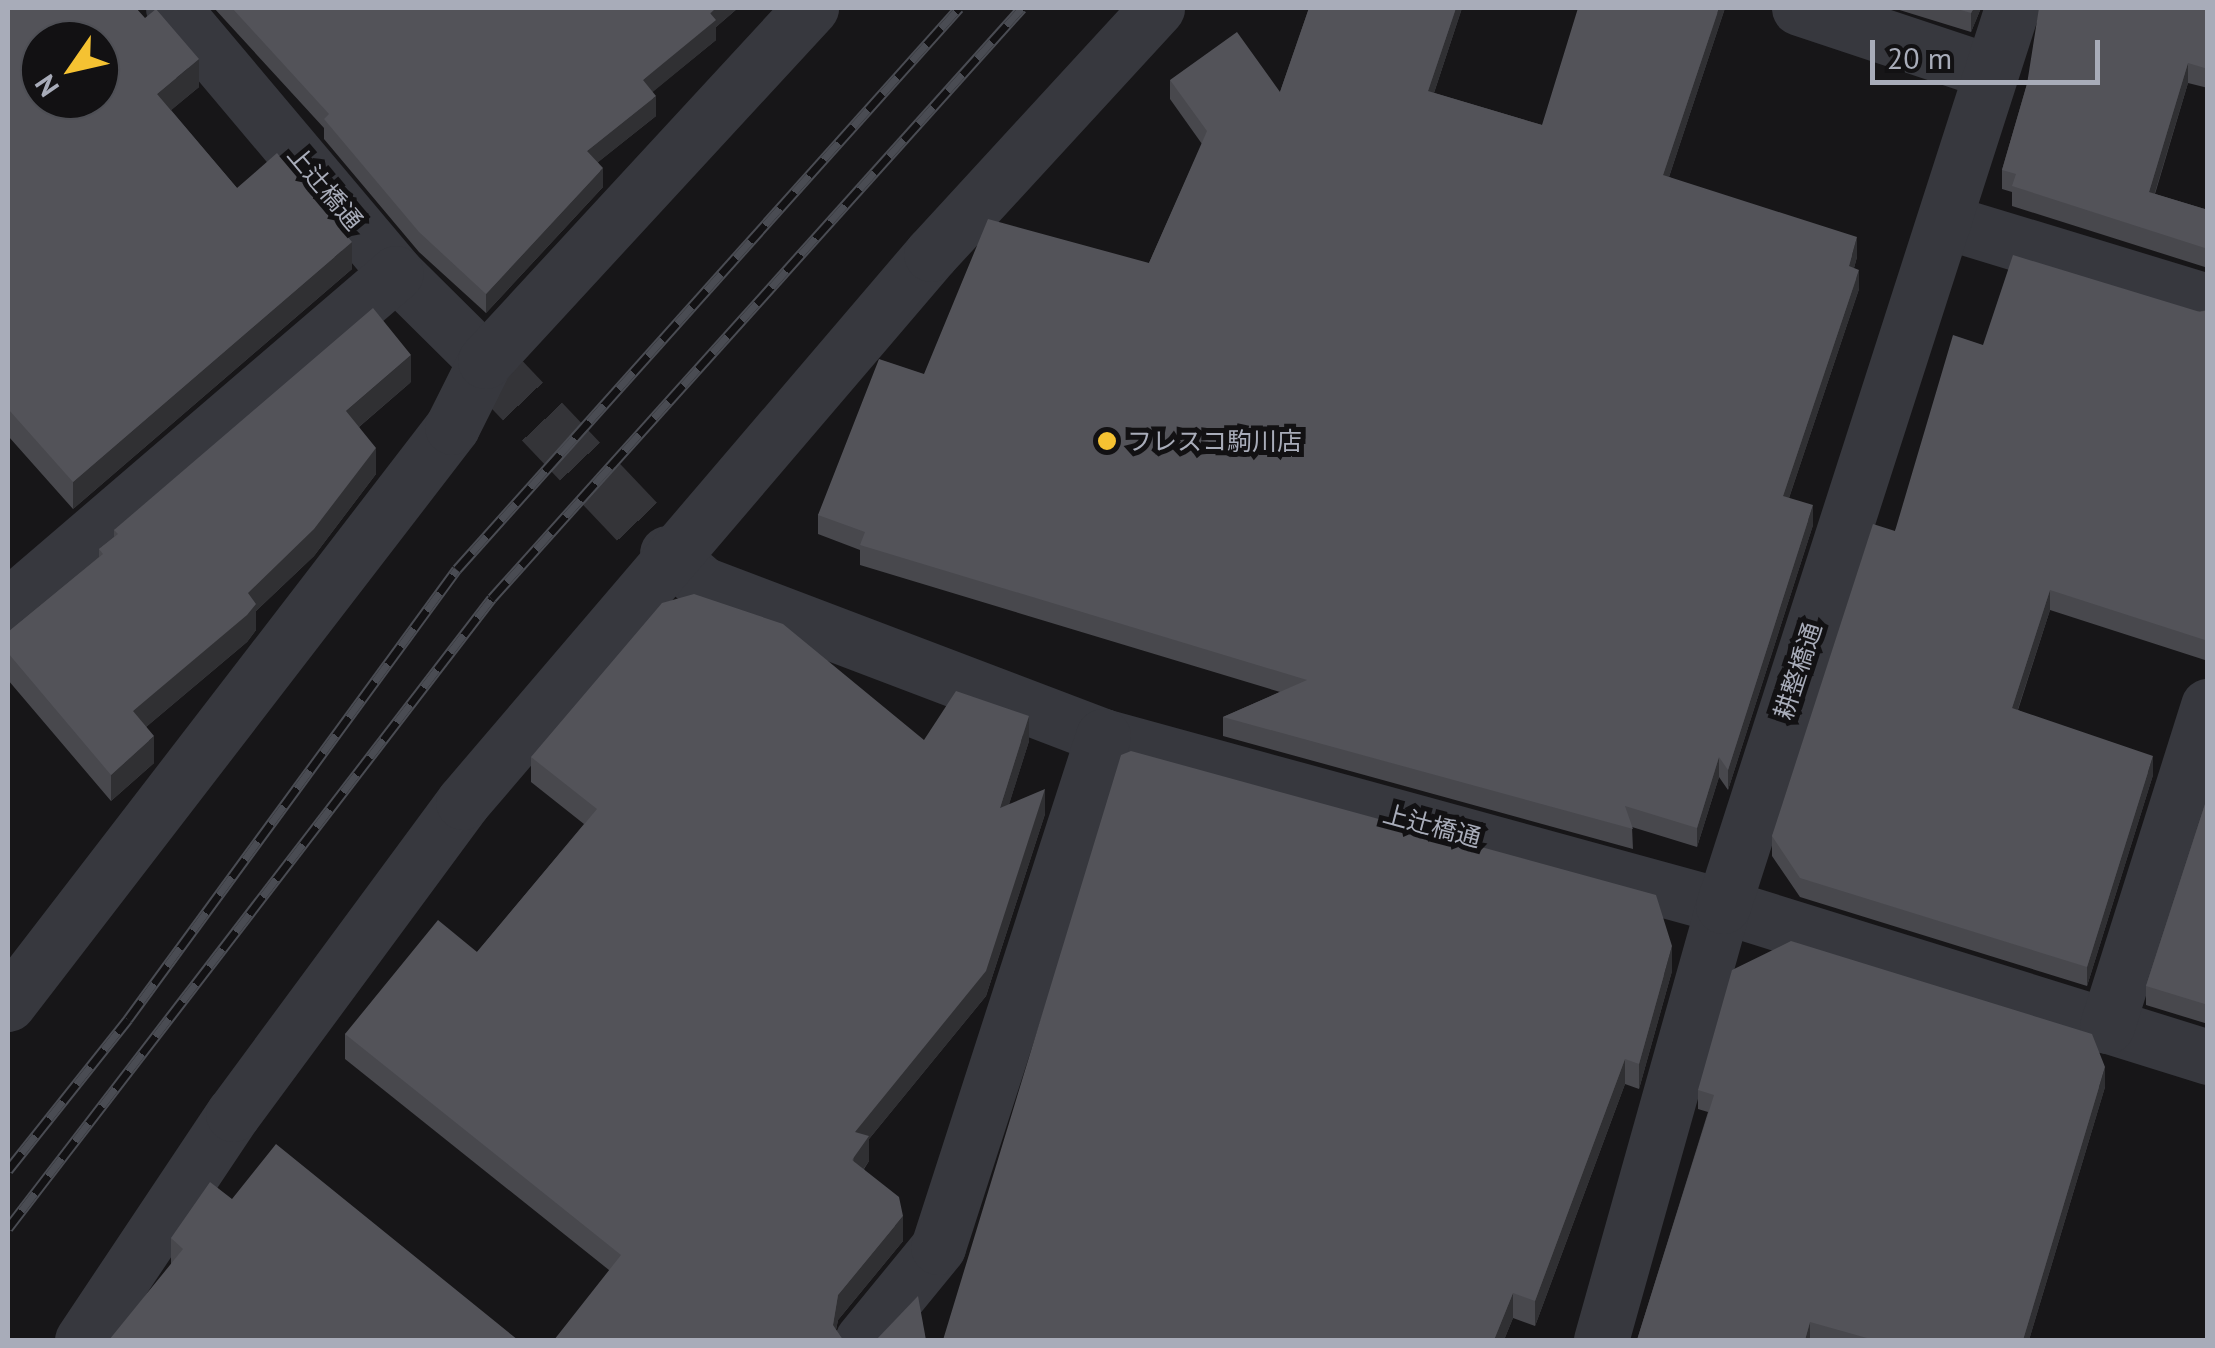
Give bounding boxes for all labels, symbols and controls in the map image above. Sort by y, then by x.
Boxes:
north arrow [20,20,120,120]
scale bar [1875,20,2105,82]
text: 20 m [1887,38,1952,77]
text: N [26,68,67,104]
street label: 上辻橋通 [281,140,369,236]
place label: フレスコ駒川店 [1127,426,1302,456]
marker: フレスコ駒川店 [1096,430,1118,452]
street label: 耕整橋通 [1768,619,1828,723]
street label: 上辻橋通 [1380,799,1484,853]

